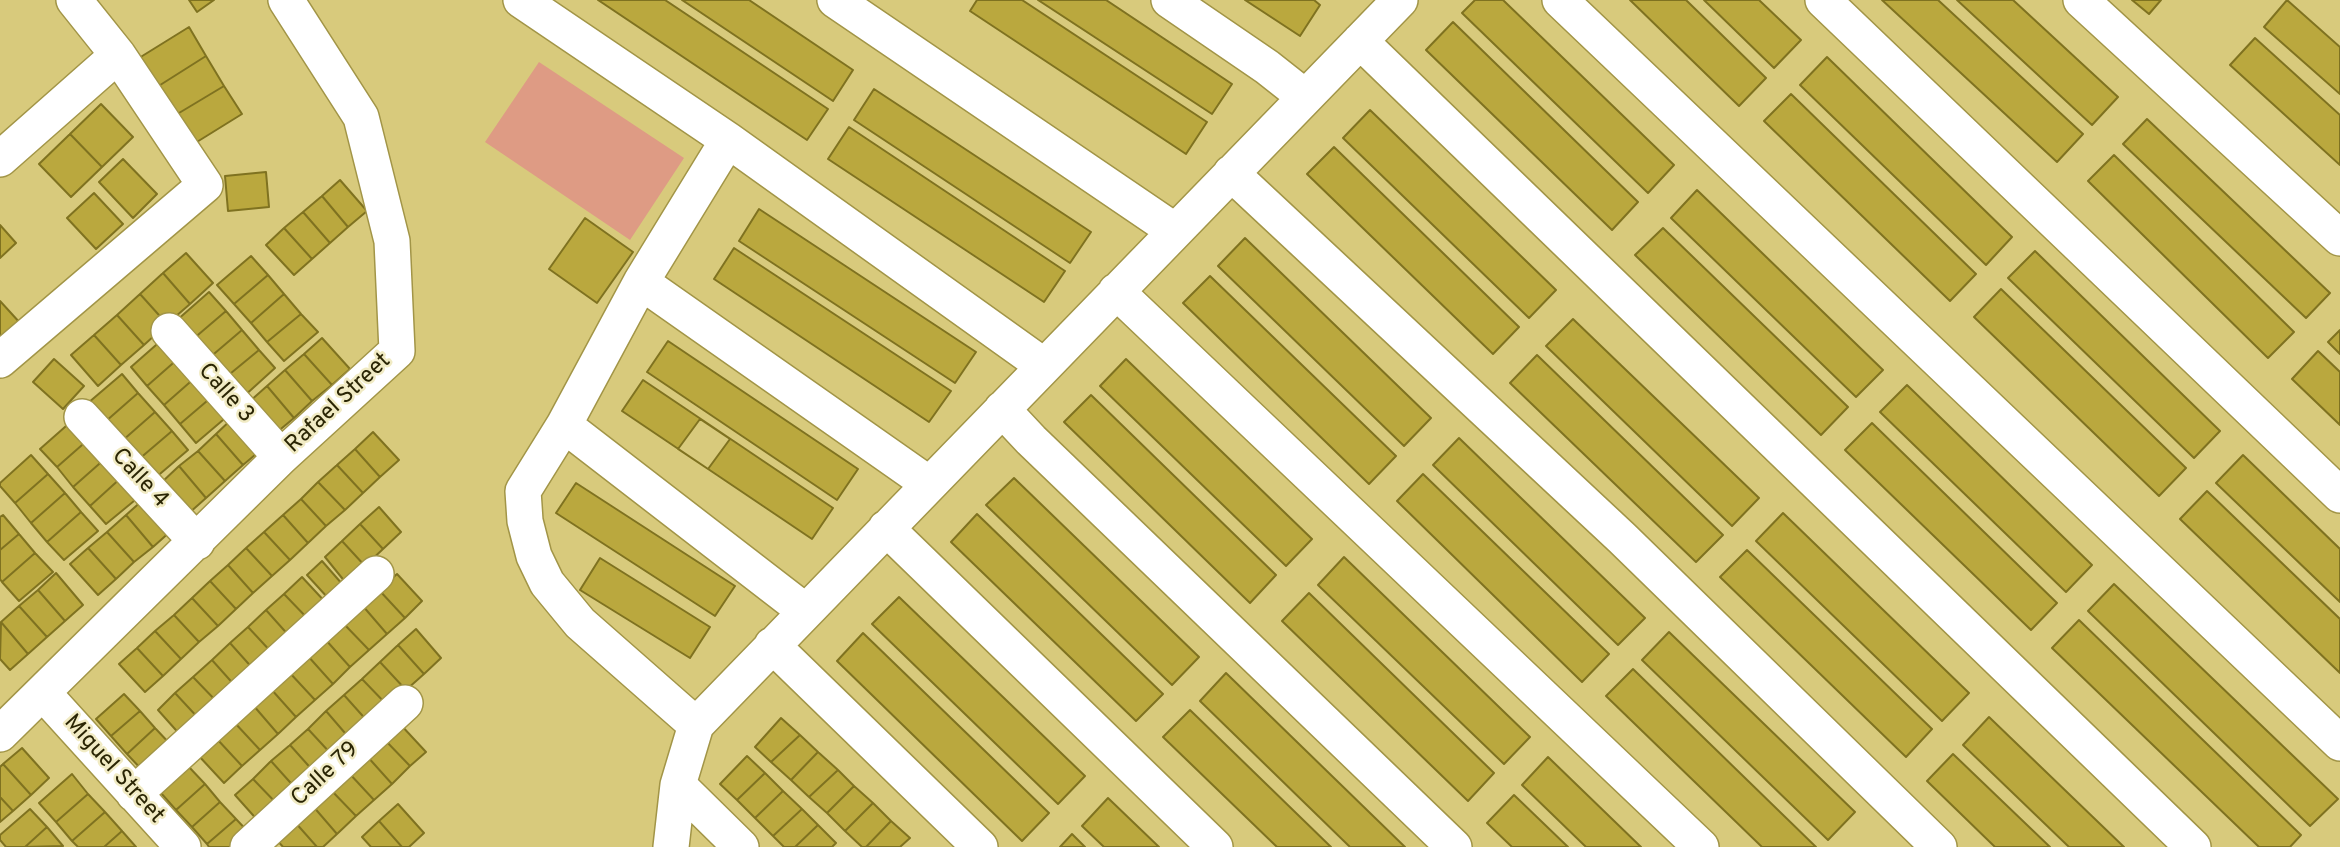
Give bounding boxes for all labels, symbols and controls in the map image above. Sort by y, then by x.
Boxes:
street label: Rafael Street [280,348,398,460]
street label: Calle 3 [191,359,259,429]
street label: Calle 4 [105,444,173,514]
street label: Miguel Street [57,710,169,830]
street label: Calle 79 [286,737,366,813]

